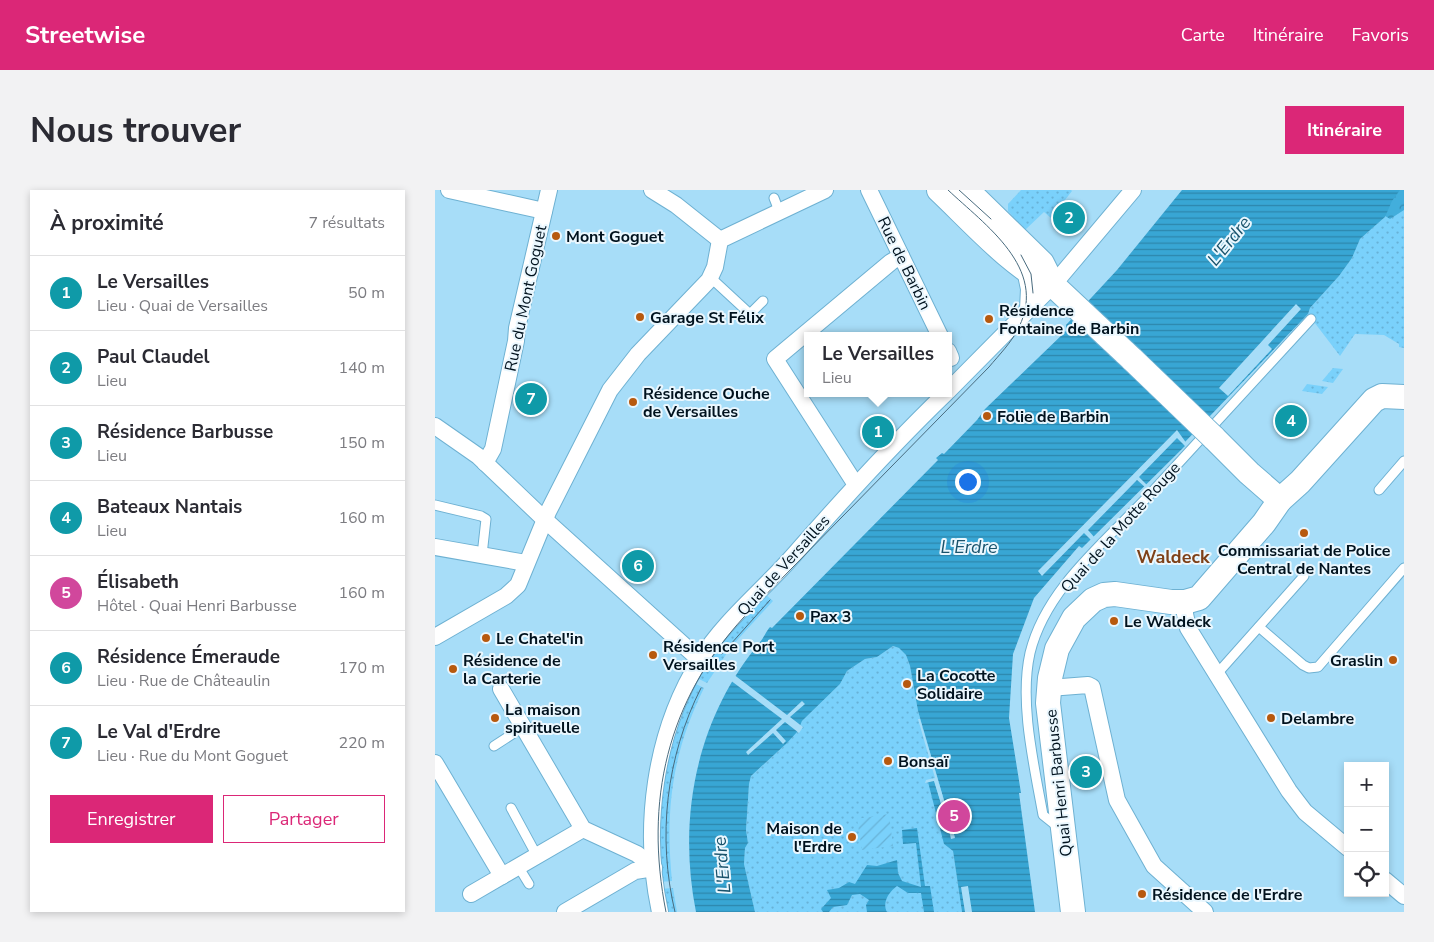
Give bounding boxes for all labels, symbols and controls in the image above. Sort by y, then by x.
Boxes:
text: Streetwise [25,19,145,51]
text: Carte [1181,23,1225,47]
text: Itinéraire [1253,23,1324,47]
text: Favoris [1352,23,1409,47]
button: Itinéraire [1285,106,1404,154]
text: Nous trouver [30,107,241,154]
pin: 2 [1053,199,1085,237]
text: À proximité [50,209,164,237]
water label: L'Erdre [1202,211,1257,271]
text: 7 résultats [309,212,385,234]
street label: Rue de Barbin [872,213,936,314]
street label: Rue du Mont Goguet [500,223,552,373]
place label: Mont Goguet [566,226,664,248]
marker: Mont Goguet [550,230,562,242]
text: Le Versailles [97,269,209,295]
text: 1 [61,282,71,304]
text: 50 m [348,282,385,304]
text: Lieu · Quai de Versailles [97,295,268,317]
place label: Résidence Fontaine de Barbin [999,300,1139,340]
place label: Garage St Félix [650,307,764,329]
marker: Garage St Félix [634,311,646,323]
marker: Résidence Fontaine de Barbin [983,313,995,325]
popup [804,332,952,397]
text: Le Versailles [822,341,934,367]
text: Paul Claudel [97,344,210,370]
text: 2 [61,357,71,379]
text: 140 m [338,357,385,379]
text: Lieu [822,367,852,389]
text: Lieu [97,370,127,392]
pin: 7 [515,380,547,418]
place label: Résidence Ouche de Versailles [643,383,770,423]
marker: Résidence Ouche de Versailles [627,396,639,408]
pin: 4 [1275,402,1307,440]
place label: Folie de Barbin [997,406,1109,428]
marker: Folie de Barbin [981,410,993,422]
pin: 1 [862,413,894,451]
text: Résidence Barbusse [97,419,273,445]
text: 3 [61,432,71,454]
text: 150 m [338,432,385,454]
text: Lieu [97,445,127,467]
street label: Quai de la Motte Rouge [1056,457,1186,598]
your location [955,469,981,495]
text: Bateaux Nantais [97,494,242,520]
text: 4 [61,507,71,529]
text: 160 m [338,507,385,529]
street label: Quai de Versailles [732,510,835,621]
text: Lieu [97,520,127,542]
marker: Commissariat de Police Central de Nantes [1298,527,1310,539]
water label: L'Erdre [941,535,998,559]
place label: Commissariat de Police Central de Nantes [1218,540,1391,580]
district label: Waldeck [1136,545,1210,569]
pin: 6 [622,547,654,585]
text: Élisabeth [97,569,179,595]
text: 5 [61,582,71,604]
text: 160 m [338,582,385,604]
text: Hôtel · Quai Henri Barbusse [97,595,297,617]
place label: Pax 3 [810,606,851,628]
marker: Pax 3 [794,610,806,622]
place label: Le Waldeck [1124,611,1211,633]
marker: Le Waldeck [1108,615,1120,627]
place label: Le Chatel'in [496,628,583,650]
marker: Le Chatel'in [480,632,492,644]
place label: Résidence Port Versailles [662,636,775,676]
text: Résidence Émeraude [97,644,280,670]
marker: Résidence Port Versailles [647,649,659,661]
place label: Résidence de la Carterie [463,650,561,690]
place label: Graslin [1330,650,1383,672]
marker: Graslin [1387,654,1399,666]
text: 6 [61,657,71,679]
text: 170 m [338,657,385,679]
marker: Résidence de la Carterie [447,663,459,675]
place label: La Cocotte Solidaire [917,665,996,705]
text: Lieu · Rue de Châteaulin [97,670,270,692]
marker: La Cocotte Solidaire [901,678,913,690]
place label: La maison spirituelle [505,699,580,739]
street label: Quai Henri Barbusse [1040,708,1078,858]
place label: Delambre [1281,708,1354,730]
marker: La maison spirituelle [489,712,501,724]
marker: Delambre [1265,712,1277,724]
text: Le Val d'Erdre [97,719,221,745]
text: 7 [61,732,71,754]
text: 220 m [338,732,385,754]
text: Lieu · Rue du Mont Goguet [97,745,288,767]
place label: Bonsaï [898,751,949,773]
pin: 3 [1070,753,1102,791]
marker: Bonsaï [882,755,894,767]
map controls [1344,762,1389,897]
button: + [1344,762,1389,807]
button: Enregistrer [50,795,213,843]
button: Partager [223,795,385,843]
pin: 5 [938,797,970,835]
button: − [1344,807,1389,852]
place label: Maison de l'Erdre [766,818,842,858]
marker: Maison de l'Erdre [846,831,858,843]
water label: L'Erdre [708,835,736,894]
button: locate [1344,852,1389,897]
place label: Résidence de l'Erdre [1152,884,1303,906]
marker: Résidence de l'Erdre [1136,888,1148,900]

